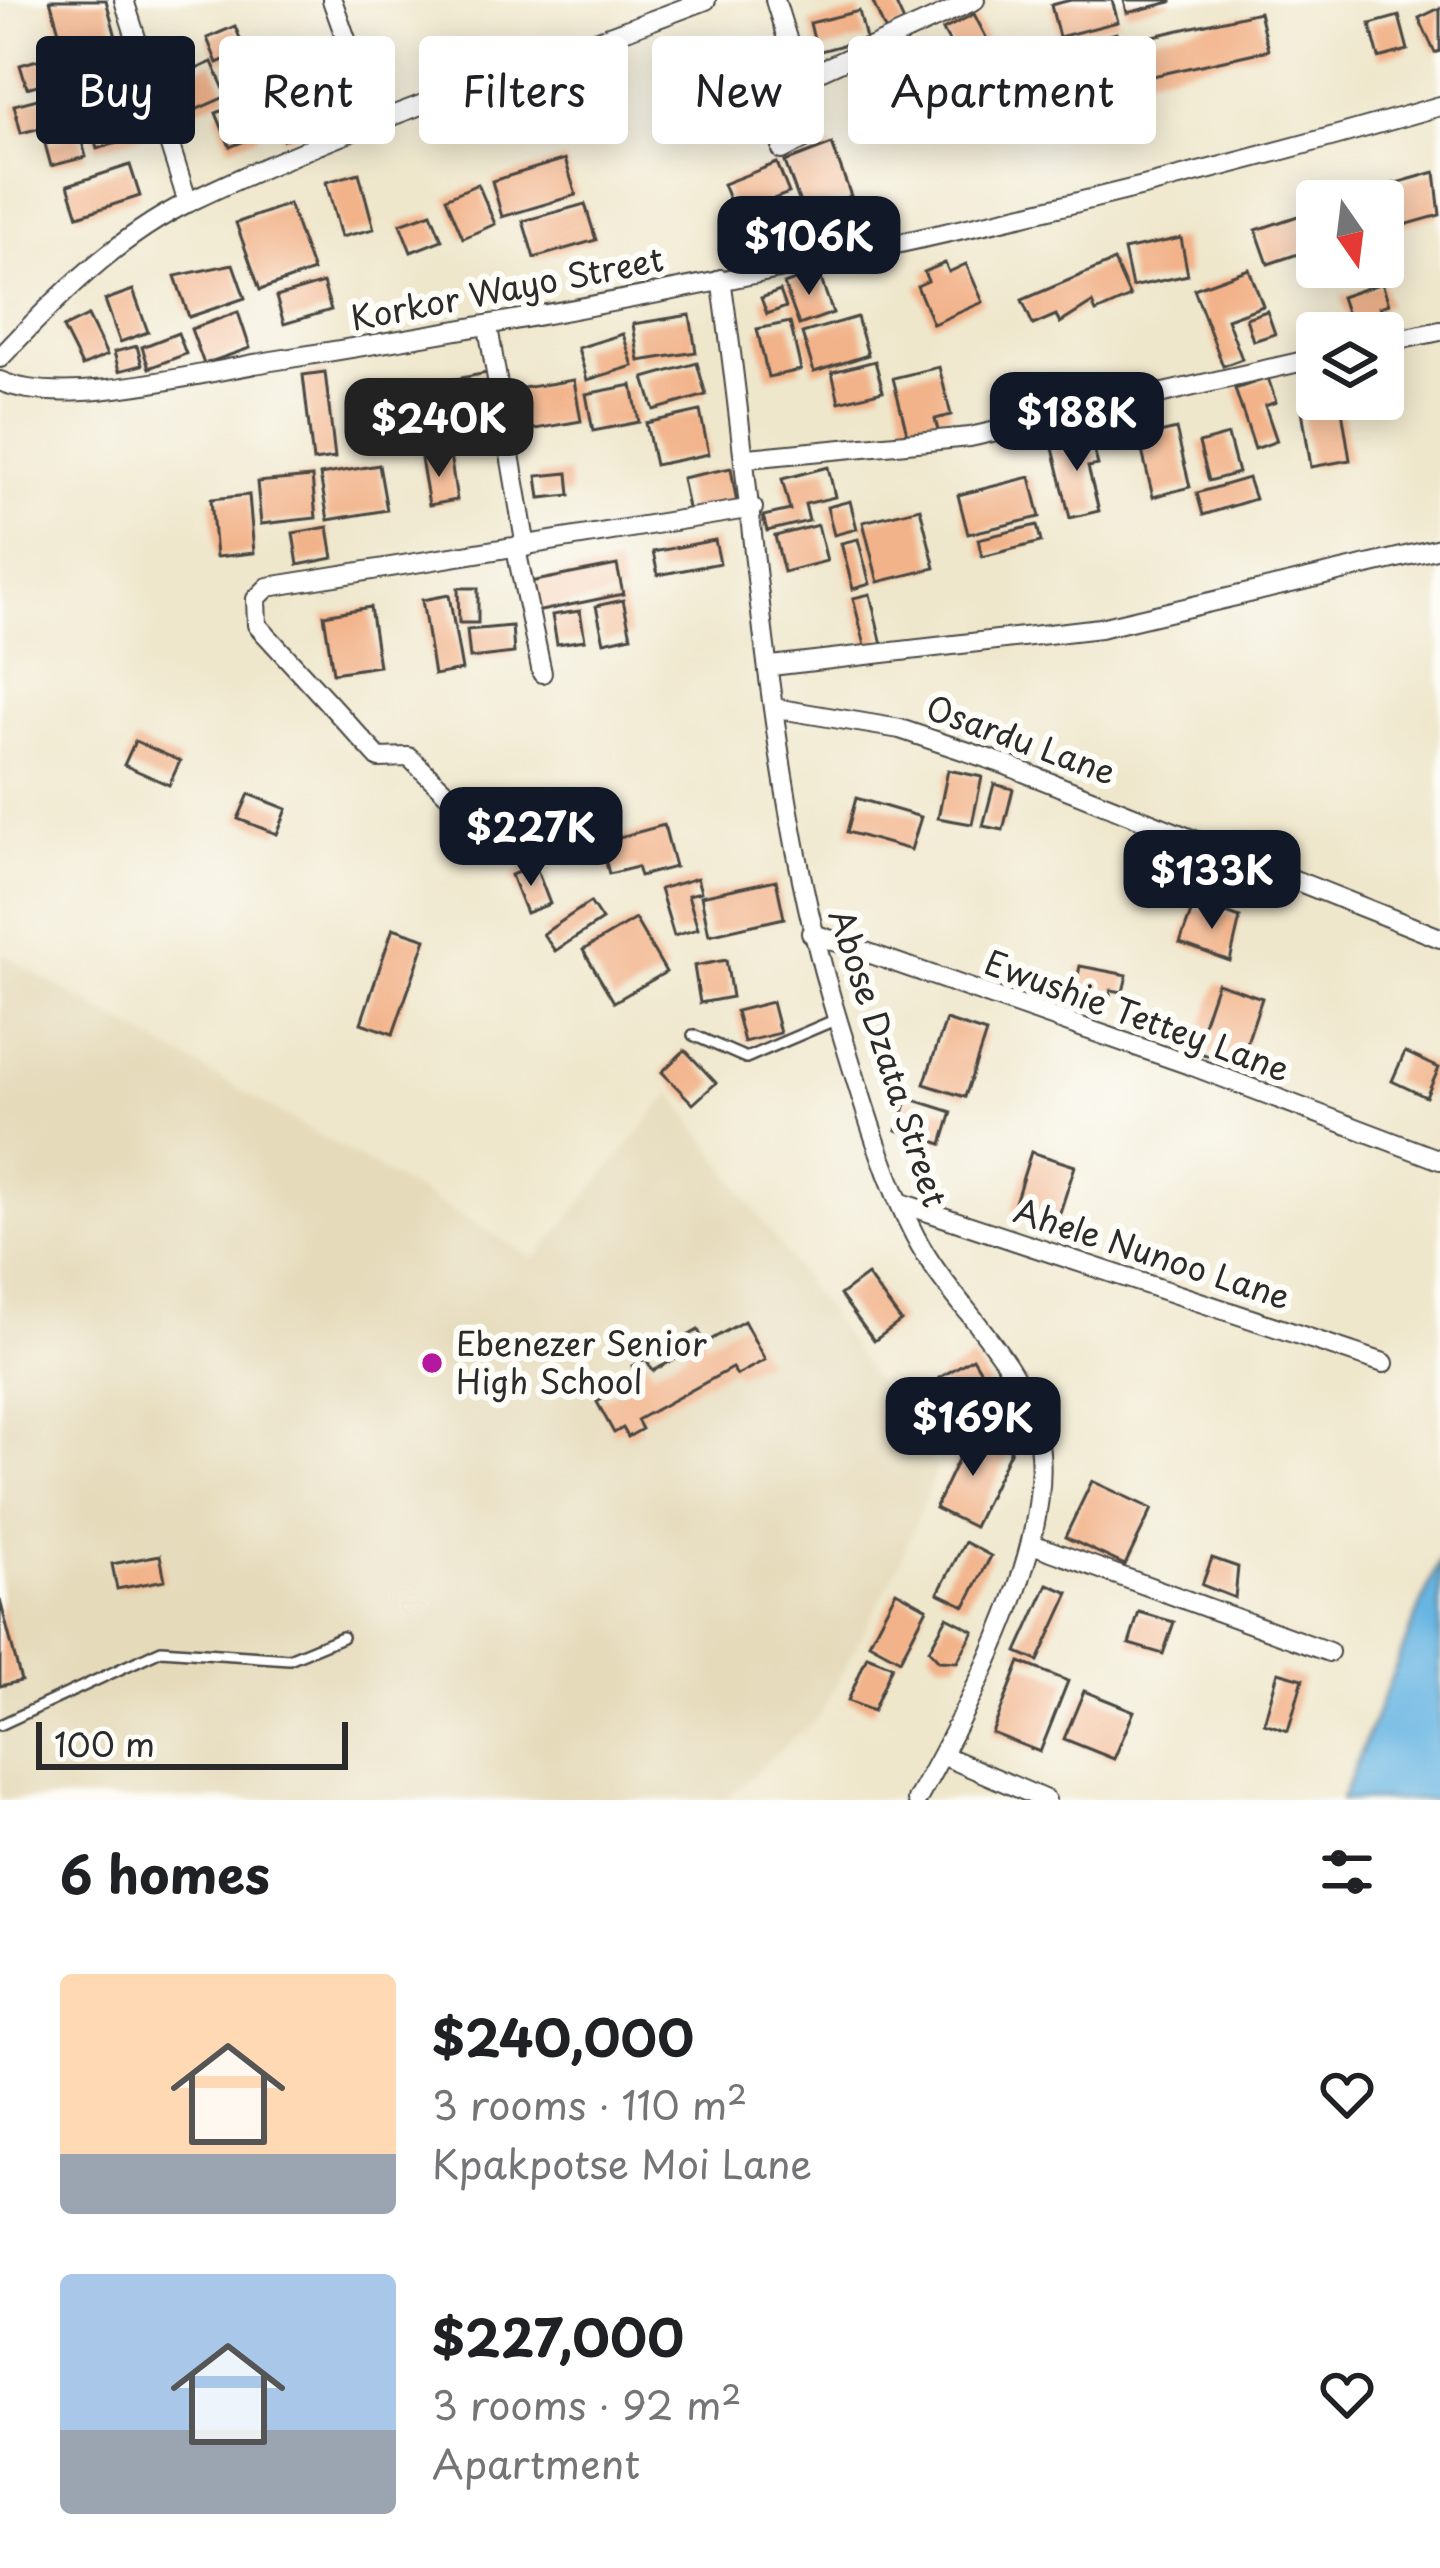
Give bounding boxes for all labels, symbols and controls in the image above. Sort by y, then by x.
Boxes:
chip: Buy [36,36,195,144]
chip: Rent [219,36,395,144]
chip: Filters [419,36,628,144]
chip: New [652,36,824,144]
chip: Apartment [848,36,1156,144]
north arrow [1296,180,1404,288]
map controls [1296,180,1404,420]
pin: $106K [725,196,893,298]
text: $106K [744,205,874,264]
street label: Korkor Wayo Street [346,232,667,342]
button: layers [1296,312,1404,420]
pin: $188K [993,372,1161,474]
pin: $240K [355,378,523,480]
text: $188K [1017,381,1137,440]
text: $240K [371,387,507,446]
street label: Osardu Lane [920,681,1124,796]
pin: $227K [447,787,615,889]
text: $227K [466,796,596,855]
pin: $133K [1128,830,1296,932]
text: $133K [1151,839,1273,898]
street label: Abose Dzata Street [818,902,962,1213]
street label: Ewushie Tettey Lane [978,936,1297,1093]
street label: Ahele Nunoo Lane [1008,1184,1297,1320]
place label: Ebenezer Senior High School [456,1317,707,1405]
marker: Ebenezer Senior High School [419,1350,445,1376]
pin: $169K [889,1377,1057,1479]
text: $169K [913,1386,1033,1445]
scale bar [36,1716,348,1769]
text: 100 m [54,1718,155,1768]
text: 6 homes [60,1834,270,1911]
icon: filters [1314,1839,1380,1905]
text: $240,000 [432,1997,694,2074]
icon: home [156,2022,300,2166]
icon: heart [1314,2061,1380,2127]
text: 3 rooms · 110 m² [432,2074,747,2133]
text: Kpakpotse Moi Lane [432,2133,812,2192]
text: $227,000 [432,2297,684,2374]
icon: home [156,2322,300,2466]
icon: heart [1314,2361,1380,2427]
text: 3 rooms · 92 m² [432,2374,742,2433]
text: Apartment [432,2433,640,2492]

